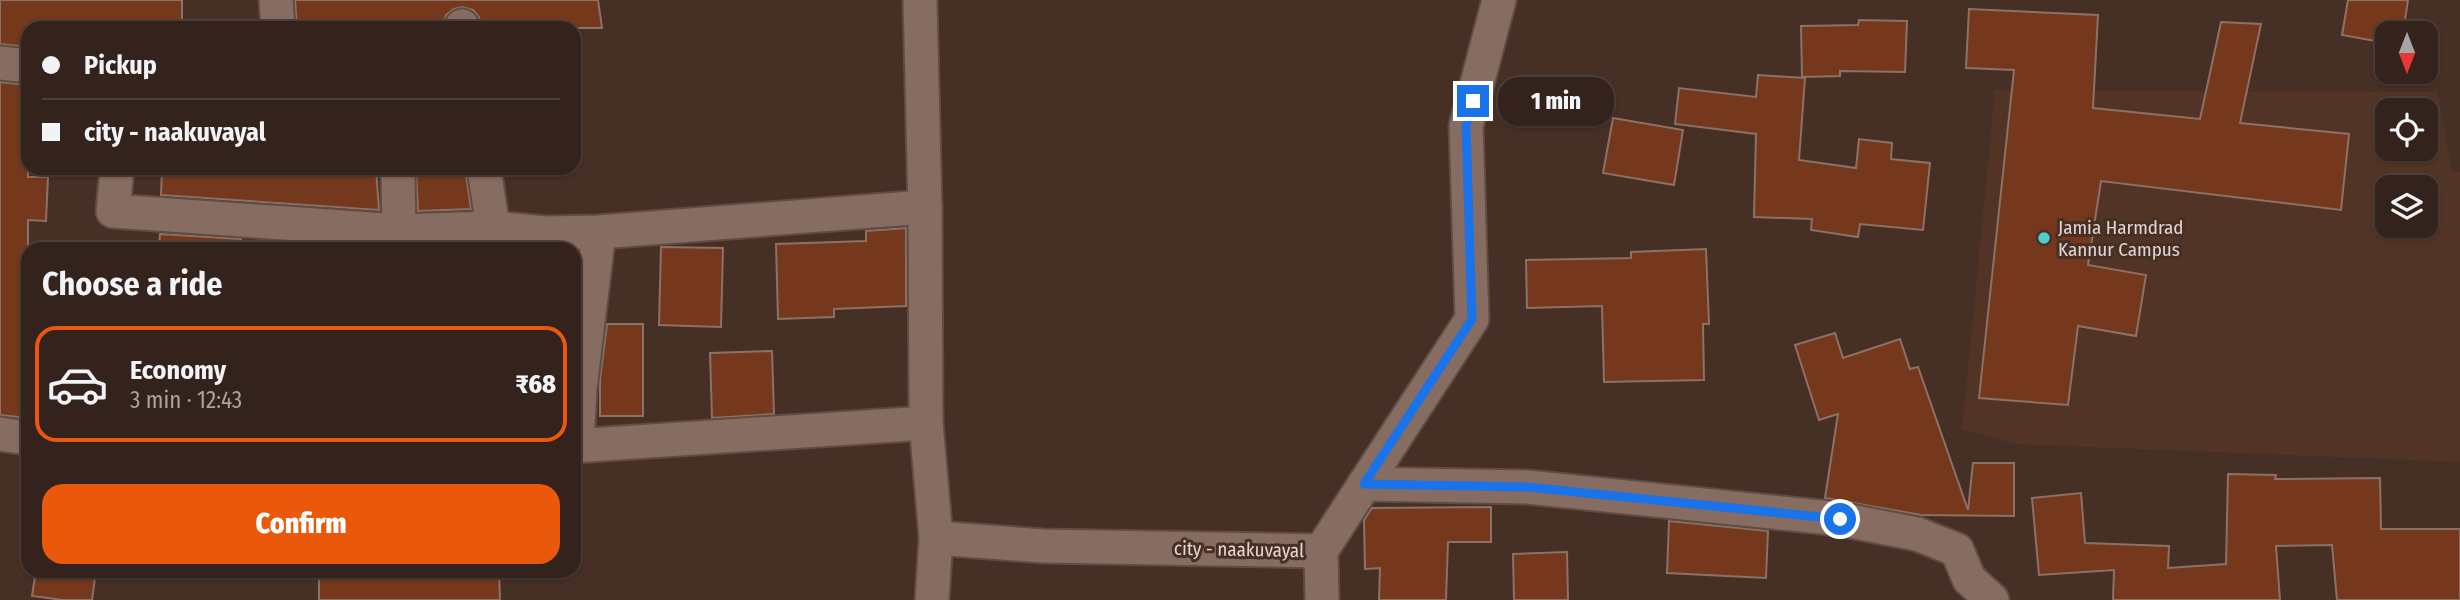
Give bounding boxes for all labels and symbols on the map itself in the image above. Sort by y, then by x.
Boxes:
north arrow [2375,21,2438,84]
callout: 1 min [1498,76,1613,126]
route end [1457,85,1489,117]
place label: Jamia Harmdrad Kannur Campus [2058,216,2183,261]
marker: Jamia Harmdrad Kannur Campus [2036,230,2052,246]
route start [1824,503,1856,535]
street label: city - naakuvayal [1174,537,1304,562]

